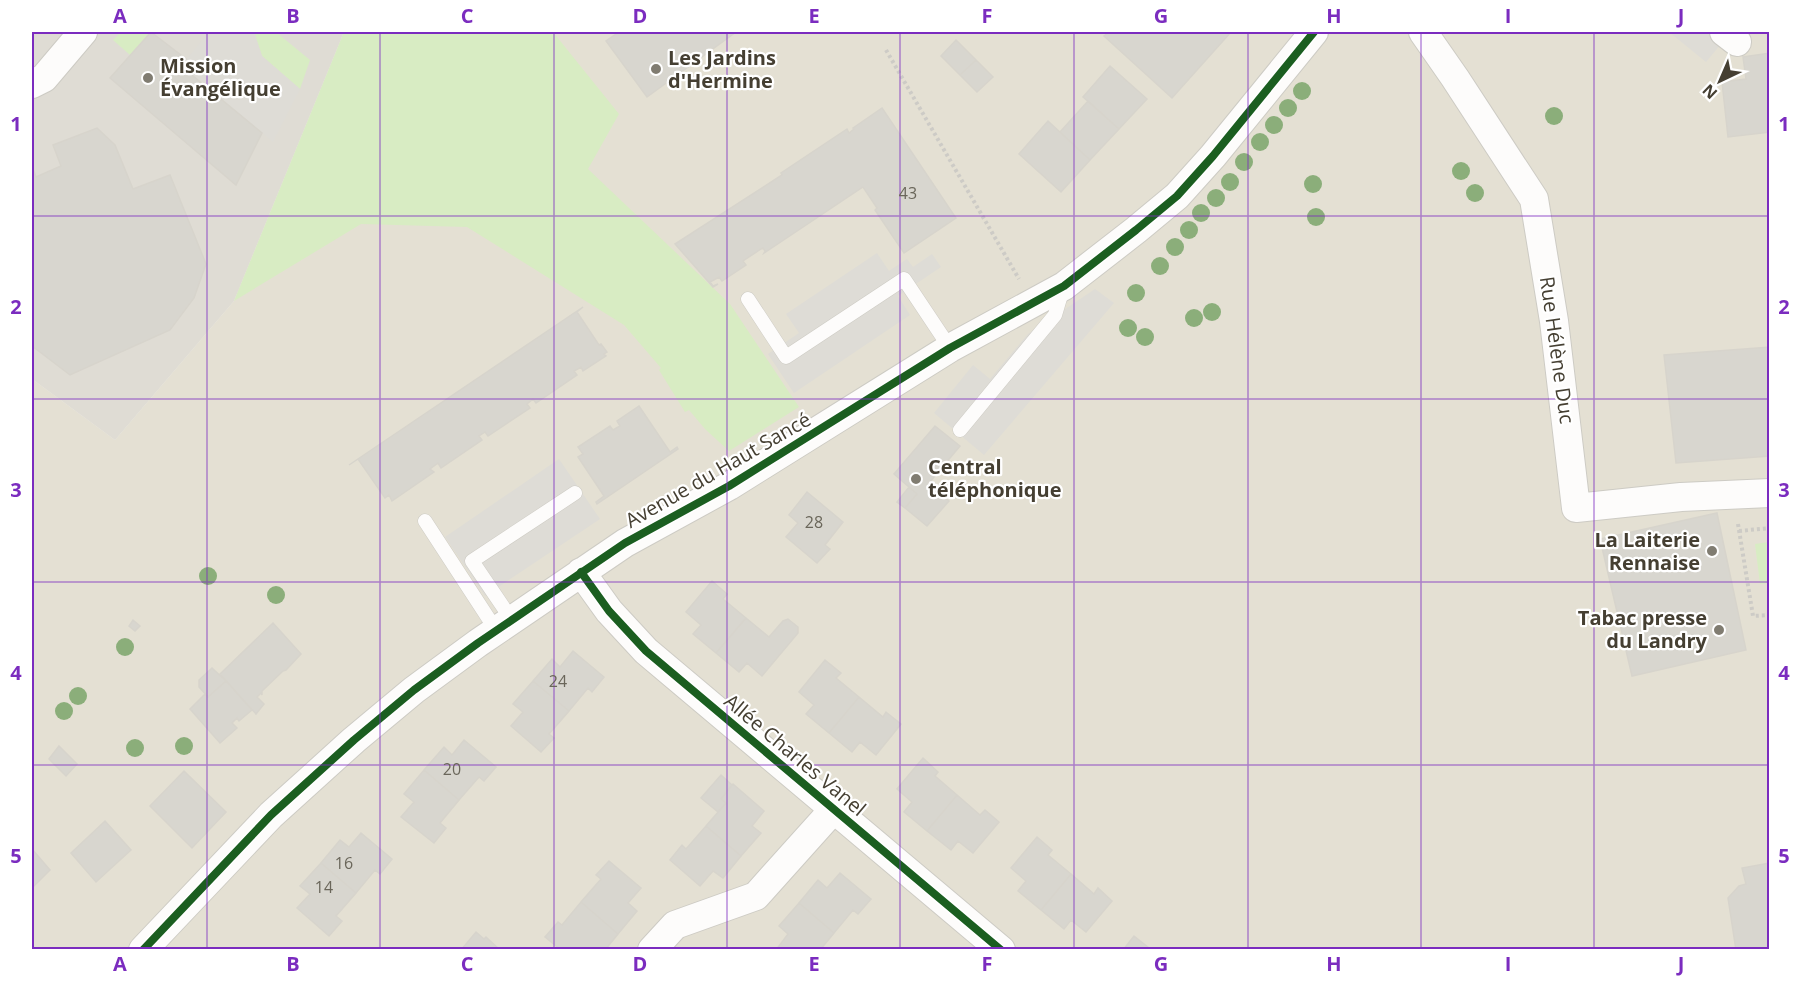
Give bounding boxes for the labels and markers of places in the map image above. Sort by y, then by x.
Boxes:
place label: Les Jardins d'Hermine [668,44,776,94]
place label: Mission Évangélique [160,52,281,102]
marker: Les Jardins d'Hermine [649,62,663,76]
marker: Mission Évangélique [141,71,155,85]
place label: Central téléphonique [928,453,1061,503]
marker: Central téléphonique [909,472,923,486]
place label: La Laiterie Rennaise [1594,526,1700,576]
marker: La Laiterie Rennaise [1705,544,1719,558]
place label: Tabac presse du Landry [1578,604,1708,654]
marker: Tabac presse du Landry [1712,623,1726,637]

